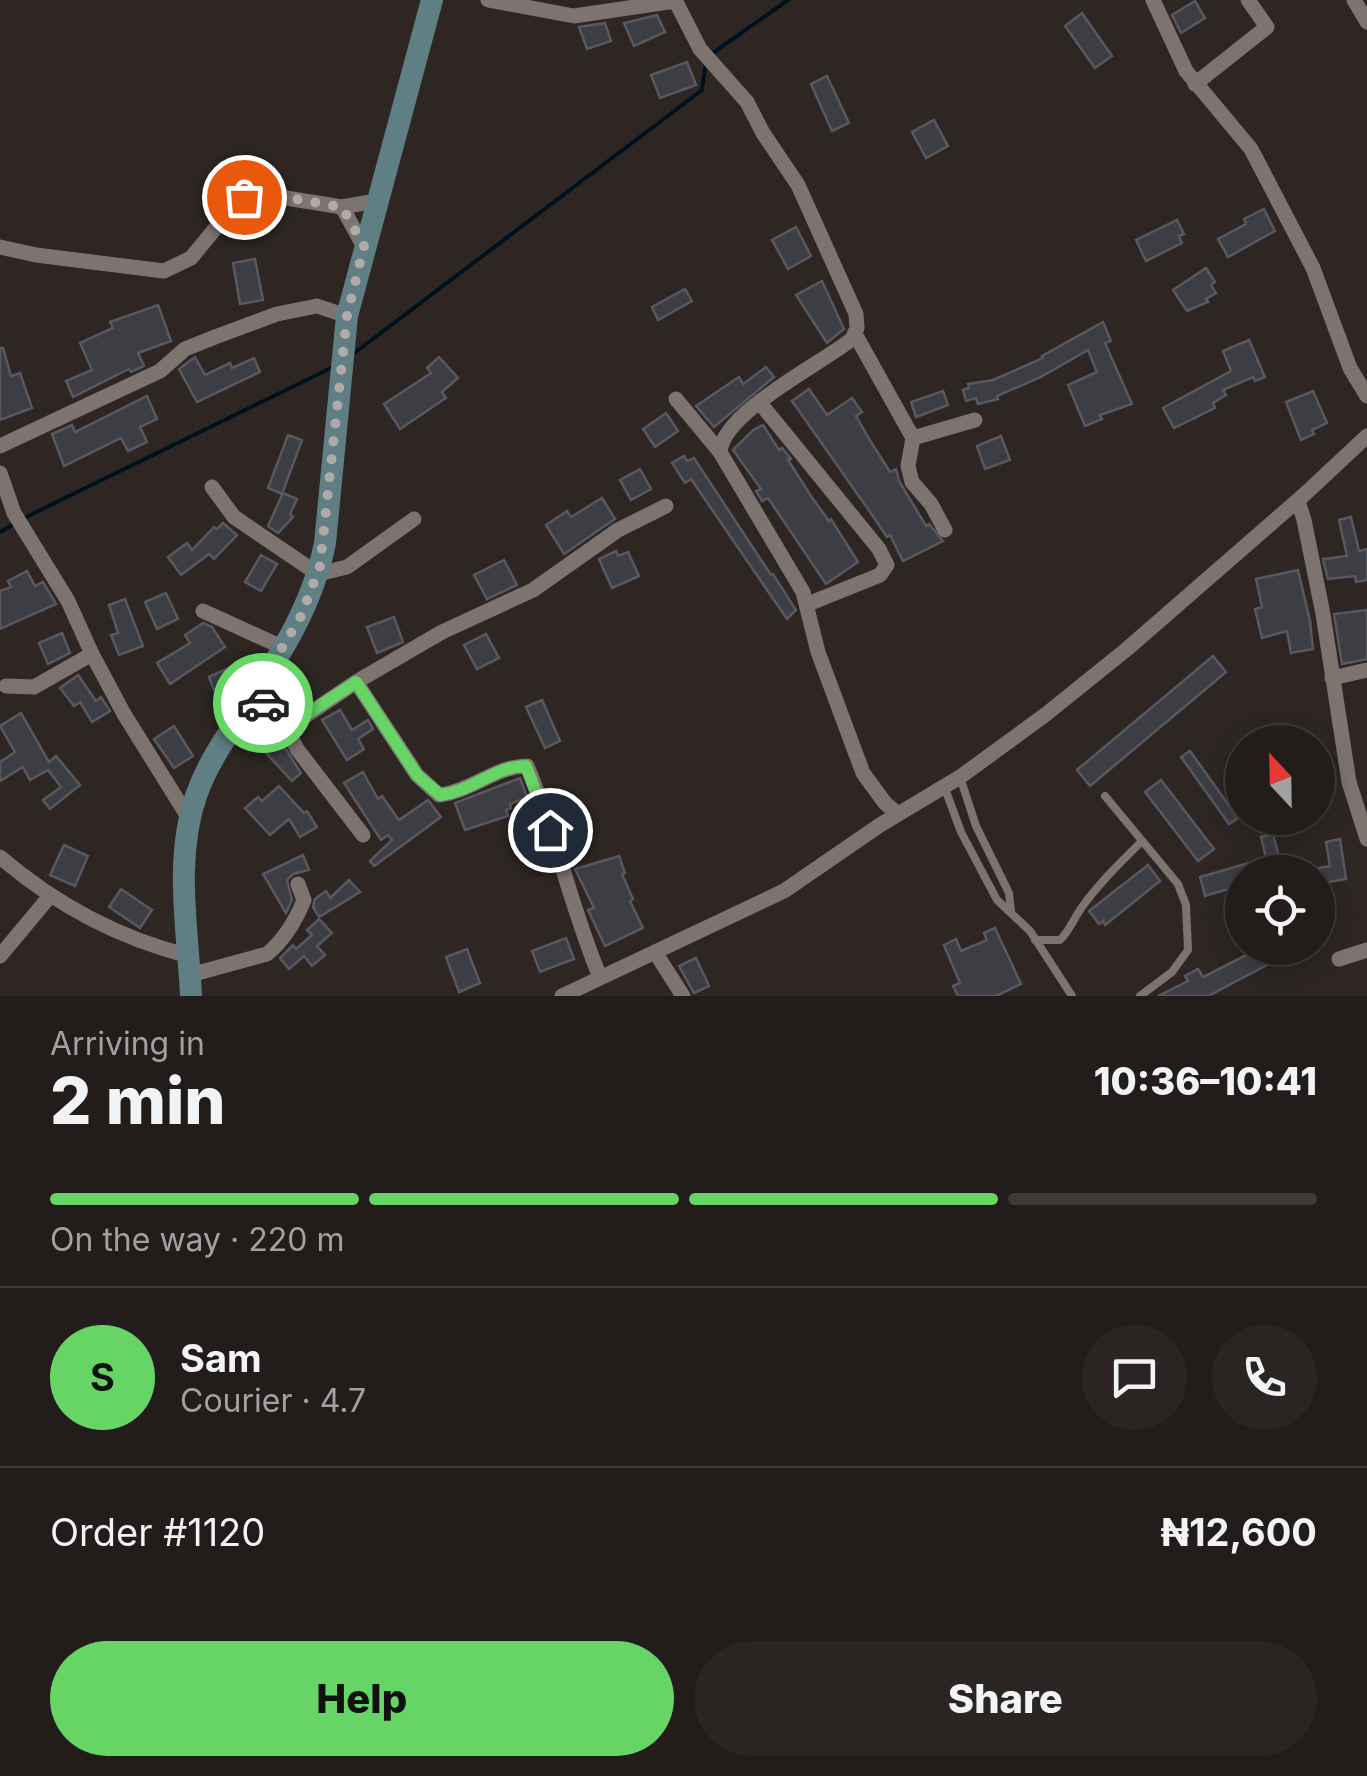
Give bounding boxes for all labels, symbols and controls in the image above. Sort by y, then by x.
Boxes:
pin [202,155,287,240]
icon: bag [217,170,272,225]
courier [213,653,313,753]
icon: car [236,676,291,731]
north arrow [1225,725,1335,835]
map controls [1225,725,1335,965]
pin [508,788,593,873]
icon: home [523,803,578,858]
button: locate [1225,855,1335,965]
text: Arriving in [50,1024,205,1063]
text: 10:36–10:41 [1094,1058,1317,1104]
text: 2 min [50,1061,226,1140]
text: On the way · 220 m [50,1220,345,1259]
button: chat [1082,1325,1187,1430]
button: phone [1212,1325,1317,1430]
text: Sam [180,1335,262,1381]
text: S [90,1354,115,1400]
text: Courier · 4.7 [180,1381,366,1420]
text: Order #1120 [50,1509,265,1555]
text: ₦12,600 [1160,1509,1317,1555]
button: Help [50,1641,674,1756]
button: Share [694,1641,1317,1756]

